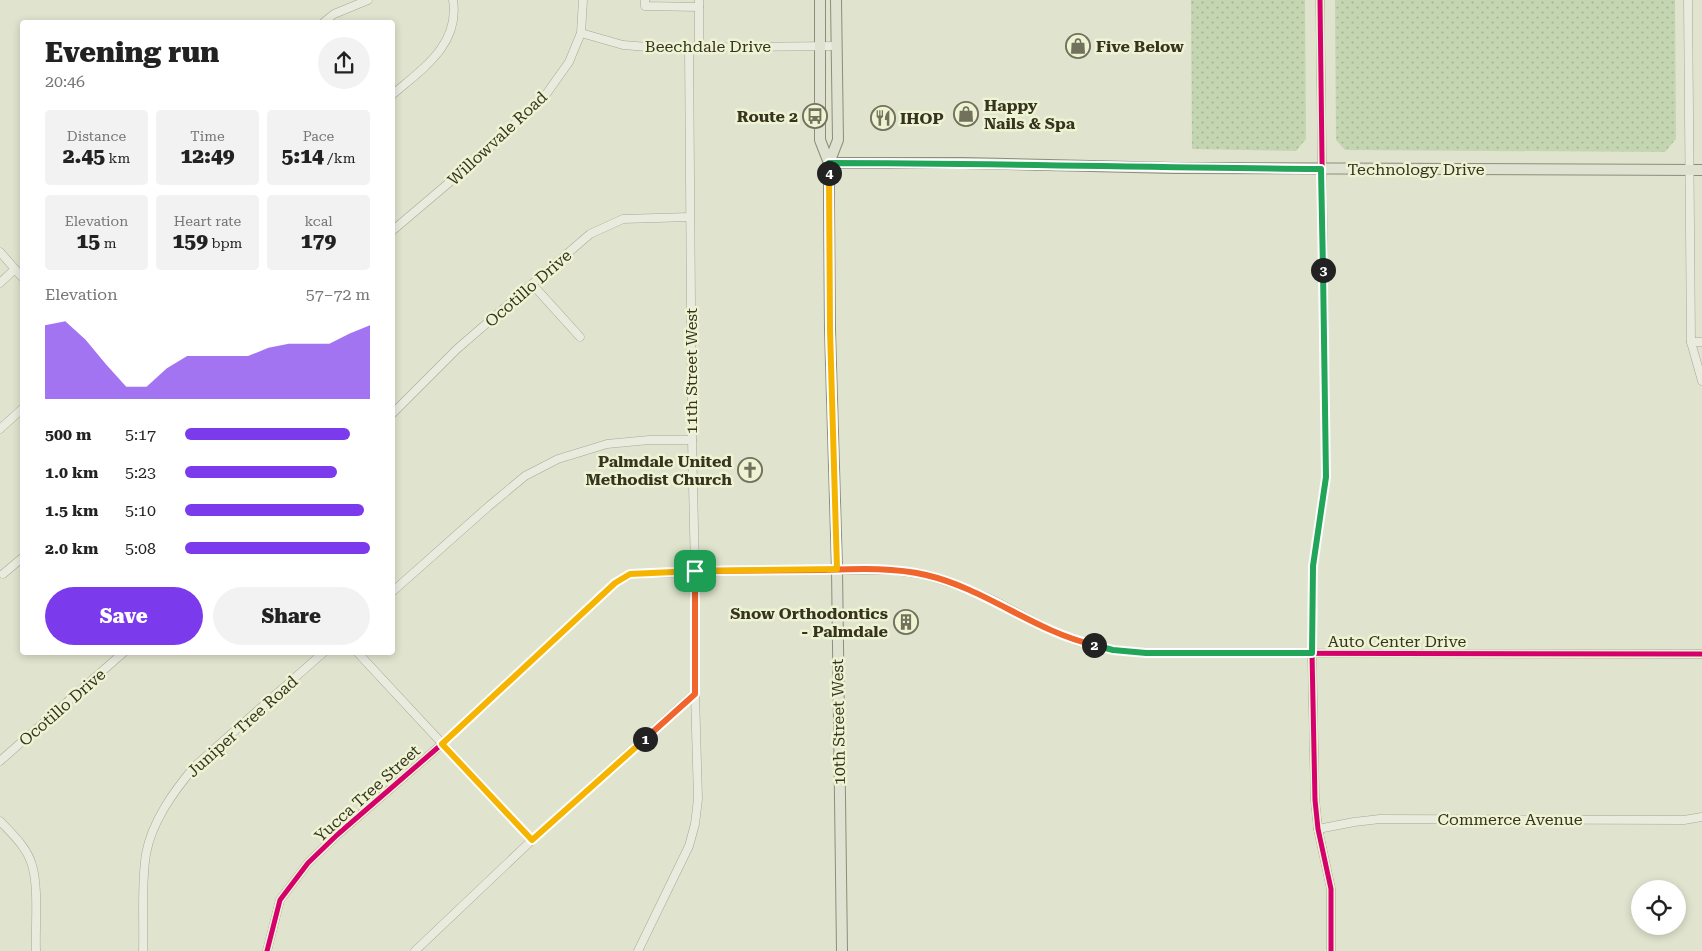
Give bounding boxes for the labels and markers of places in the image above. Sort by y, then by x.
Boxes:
shop icon: Five Below [1065,33,1091,59]
place label: Five Below [1096,37,1184,56]
place label: Happy Nails & Spa [984,96,1076,133]
shop icon: Happy Nails & Spa [953,101,979,127]
bus stop icon: Route 2 [802,103,828,129]
restaurant icon: IHOP [870,105,896,131]
place label: Route 2 [737,107,798,126]
place label: IHOP [900,109,944,128]
pin: 4 [816,160,842,186]
pin: 3 [1310,258,1336,282]
place label: Palmdale United Methodist Church [585,452,732,489]
church icon: Palmdale United Methodist Church [737,457,763,483]
pin [674,550,716,592]
place label: Snow Orthodontics - Palmdale [730,604,888,641]
building icon: Snow Orthodontics - Palmdale [893,609,919,635]
pin: 2 [1082,632,1106,658]
pin: 1 [632,726,658,752]

